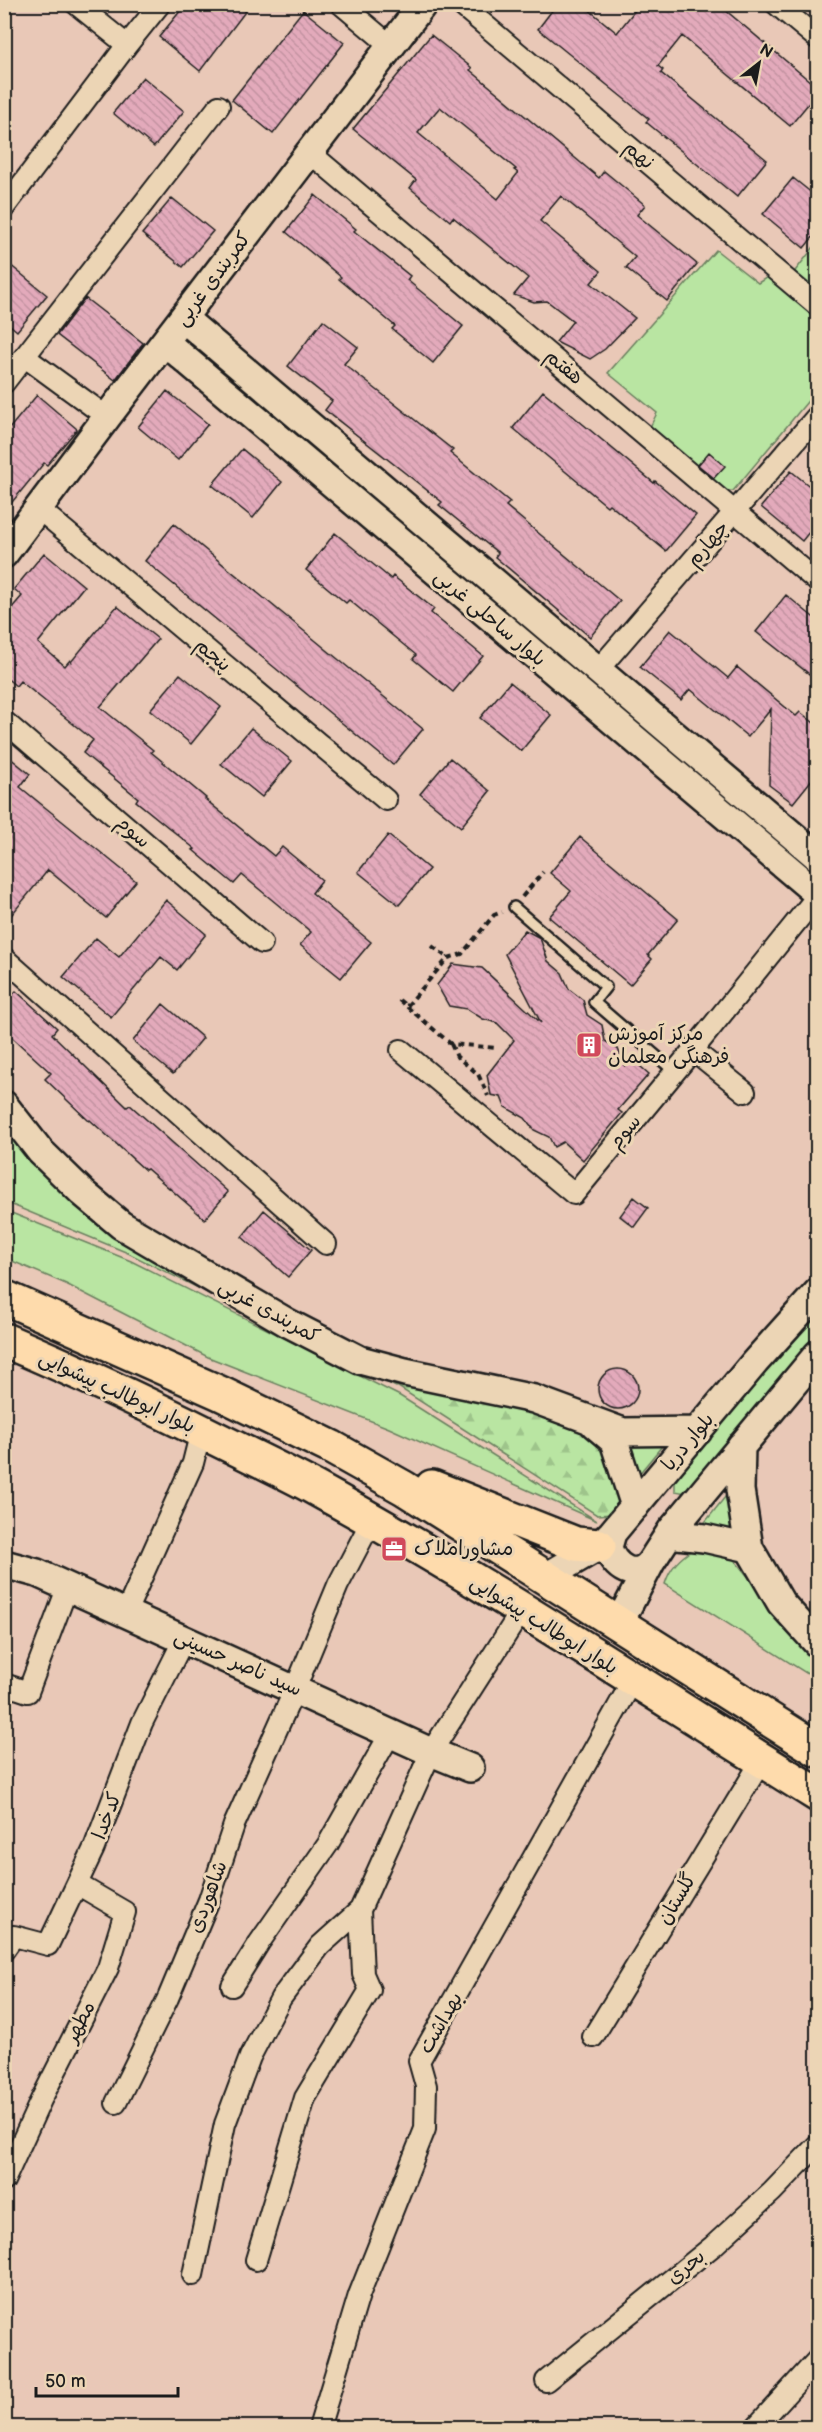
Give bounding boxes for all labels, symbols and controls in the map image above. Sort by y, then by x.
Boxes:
north arrow [729,33,789,93]
text: N [756,40,776,63]
street label: نهم [618,135,659,176]
street label: کمربندی غربی [170,227,256,331]
street label: هفتم [539,344,588,391]
street label: چهارم [682,516,736,573]
street label: بلوار ساحلی غربی [429,564,551,672]
street label: پنجم [189,633,236,679]
street label: سوم [109,810,155,856]
place label: مرکز آموزش فرهنگی معلمان [608,1022,729,1069]
building icon: مرکز آموزش فرهنگی معلمان [574,1030,604,1060]
street label: سوم [604,1110,649,1156]
street label: کمربندی غربی [214,1273,324,1349]
street label: بلوار ابوطالب پیشوایی [35,1345,199,1439]
street label: بلوار دریا [657,1408,719,1476]
office icon: مشاوراملاک [379,1534,409,1564]
place label: مشاوراملاک [414,1537,513,1561]
street label: بلوار ابوطالب پیشوایی [466,1570,622,1680]
street label: سید ناصر حسینی [171,1624,305,1702]
street label: کدخدا [87,1789,127,1843]
street label: شاهوردی [183,1858,233,1936]
street label: گلستان [652,1869,702,1929]
street label: بهداشت [414,1988,468,2058]
street label: مطهر [59,1997,101,2049]
street label: بحری [662,2244,710,2290]
scale bar [36,2360,178,2398]
text: 50 m [45,2371,86,2392]

